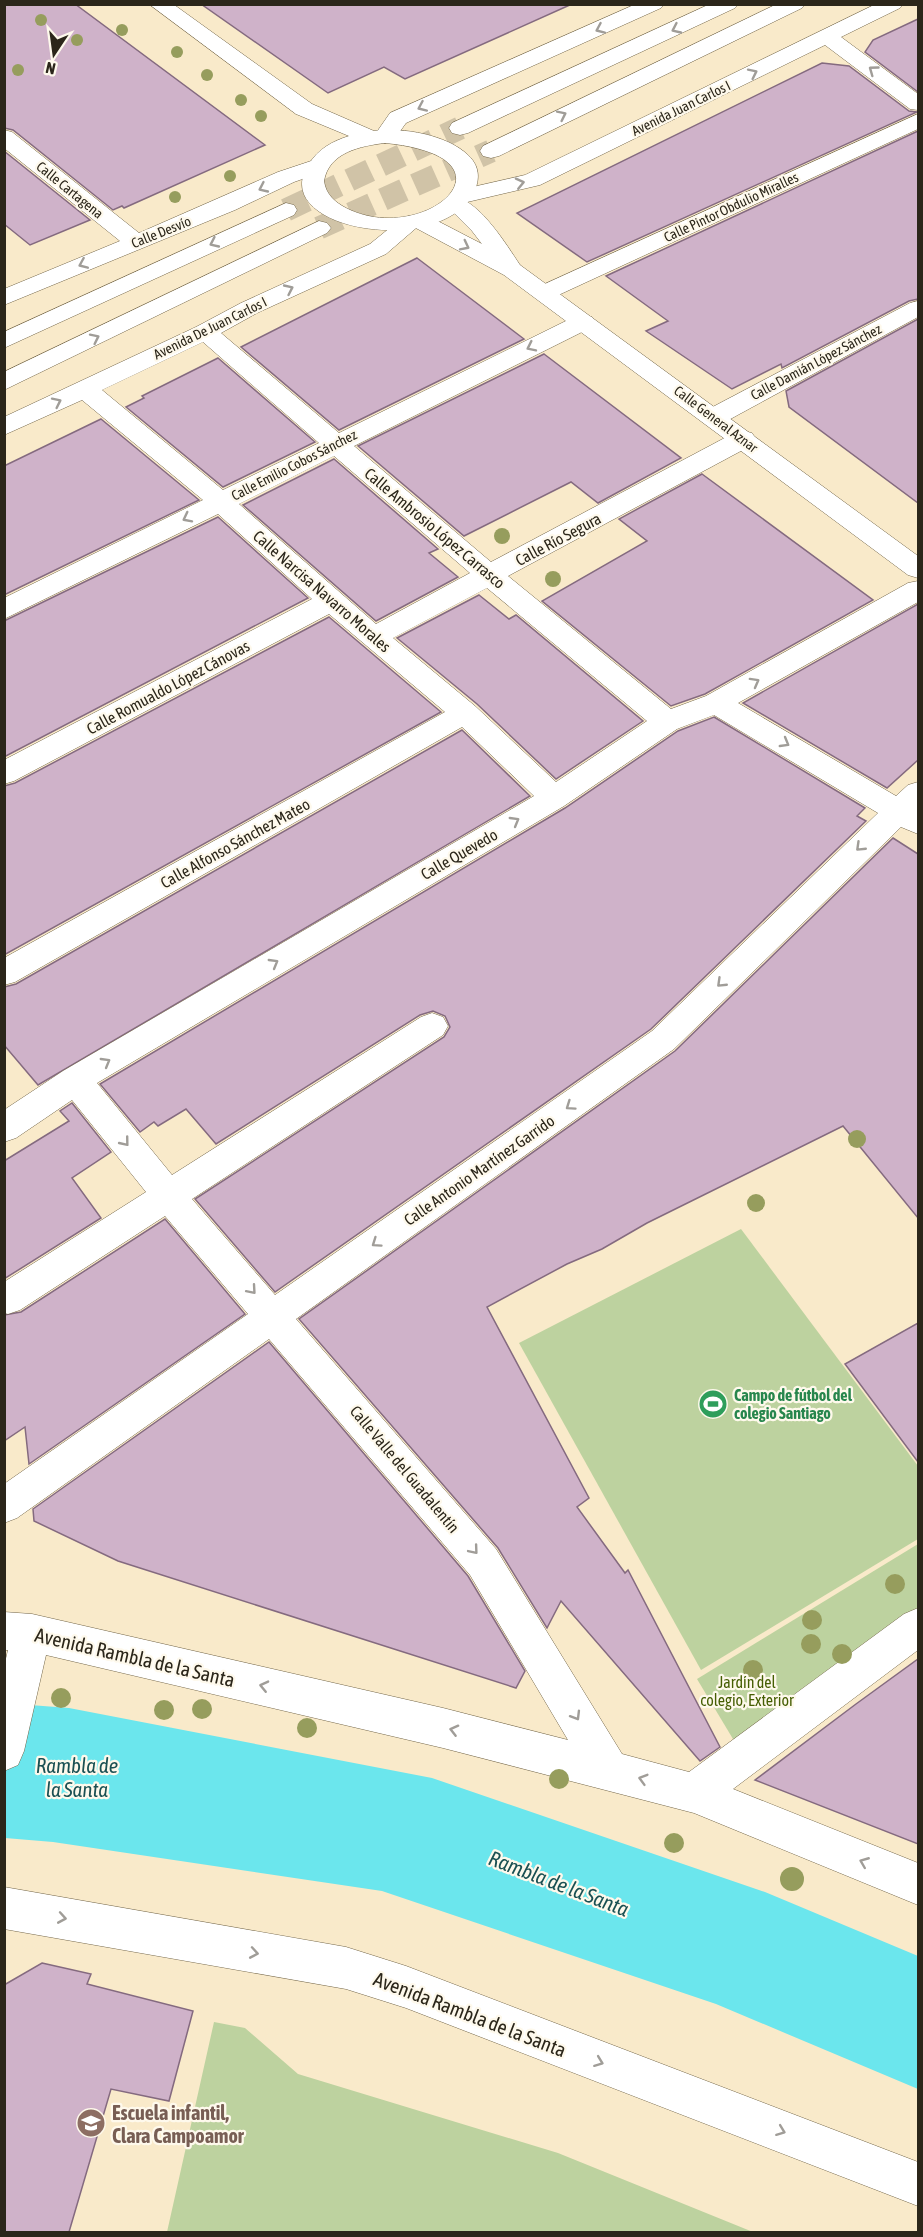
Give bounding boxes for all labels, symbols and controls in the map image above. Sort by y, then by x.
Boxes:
one-way arrow [596,21,607,33]
one-way arrow [671,22,682,34]
north arrow [24,24,84,84]
text: N [44,59,57,78]
one-way arrow [868,66,879,77]
one-way arrow [746,68,757,80]
street label: Avenida Juan Carlos I [629,77,733,139]
one-way arrow [417,100,428,112]
one-way arrow [556,111,567,123]
street label: Calle Cartagena [33,158,107,222]
street label: Calle Pintor Obdulio Miralles [661,169,801,245]
one-way arrow [515,177,525,190]
one-way arrow [258,180,269,192]
street label: Calle Desvío [129,213,193,251]
one-way arrow [210,236,221,248]
one-way arrow [459,239,470,250]
one-way arrow [79,257,90,269]
one-way arrow [283,285,294,297]
street label: Avenida De Juan Carlos I [151,294,269,362]
street label: Calle Damián López Sánchez [748,321,884,403]
one-way arrow [88,333,99,345]
one-way arrow [526,340,537,352]
street label: Calle General Aznar [671,382,762,456]
one-way arrow [51,398,62,410]
street label: Calle Emilio Cobos Sánchez [229,426,359,504]
street label: Calle Ambrosio López Carrasco [361,464,509,593]
street label: Calle Río Segura [512,509,604,570]
one-way arrow [182,511,193,523]
street label: Calle Narcisa Navarro Morales [250,527,395,656]
street label: Calle Romualdo López Cánovas [84,636,253,739]
one-way arrow [749,678,759,689]
one-way arrow [779,736,789,748]
street label: Calle Alfonso Sánchez Mateo [157,794,313,892]
one-way arrow [509,817,519,829]
street label: Calle Quevedo [418,825,500,883]
one-way arrow [857,840,867,851]
one-way arrow [268,959,278,970]
one-way arrow [717,976,728,987]
one-way arrow [100,1057,110,1069]
one-way arrow [565,1099,576,1110]
street label: Calle Antonio Martínez Garrido [400,1111,558,1229]
one-way arrow [117,1135,128,1146]
one-way arrow [372,1236,383,1247]
one-way arrow [244,1283,255,1294]
place label: Campo de fútbol del colegio Santiago [734,1386,853,1422]
sports icon: Campo de fútbol del colegio Santiago [697,1388,729,1420]
street label: Calle Valle del Guadalentín [347,1402,463,1536]
one-way arrow [467,1543,478,1554]
street label: Avenida Rambla de la Santa [33,1623,237,1691]
park label: Jardín del colegio, Exterior [700,1673,794,1710]
one-way arrow [259,1681,269,1694]
one-way arrow [569,1710,580,1720]
one-way arrow [449,1725,459,1738]
water label: Rambla de la Santa [36,1753,118,1801]
one-way arrow [638,1774,648,1786]
water label: Rambla de la Santa [486,1845,633,1921]
one-way arrow [860,1857,871,1869]
one-way arrow [57,1911,67,1924]
one-way arrow [249,1946,259,1959]
street label: Avenida Rambla de la Santa [370,1967,570,2061]
one-way arrow [593,2055,604,2067]
place label: Escuela infantil, Clara Campoamor [112,2101,245,2147]
school or university icon: Escuela infantil, Clara Campoamor [75,2107,107,2139]
one-way arrow [775,2124,786,2137]

